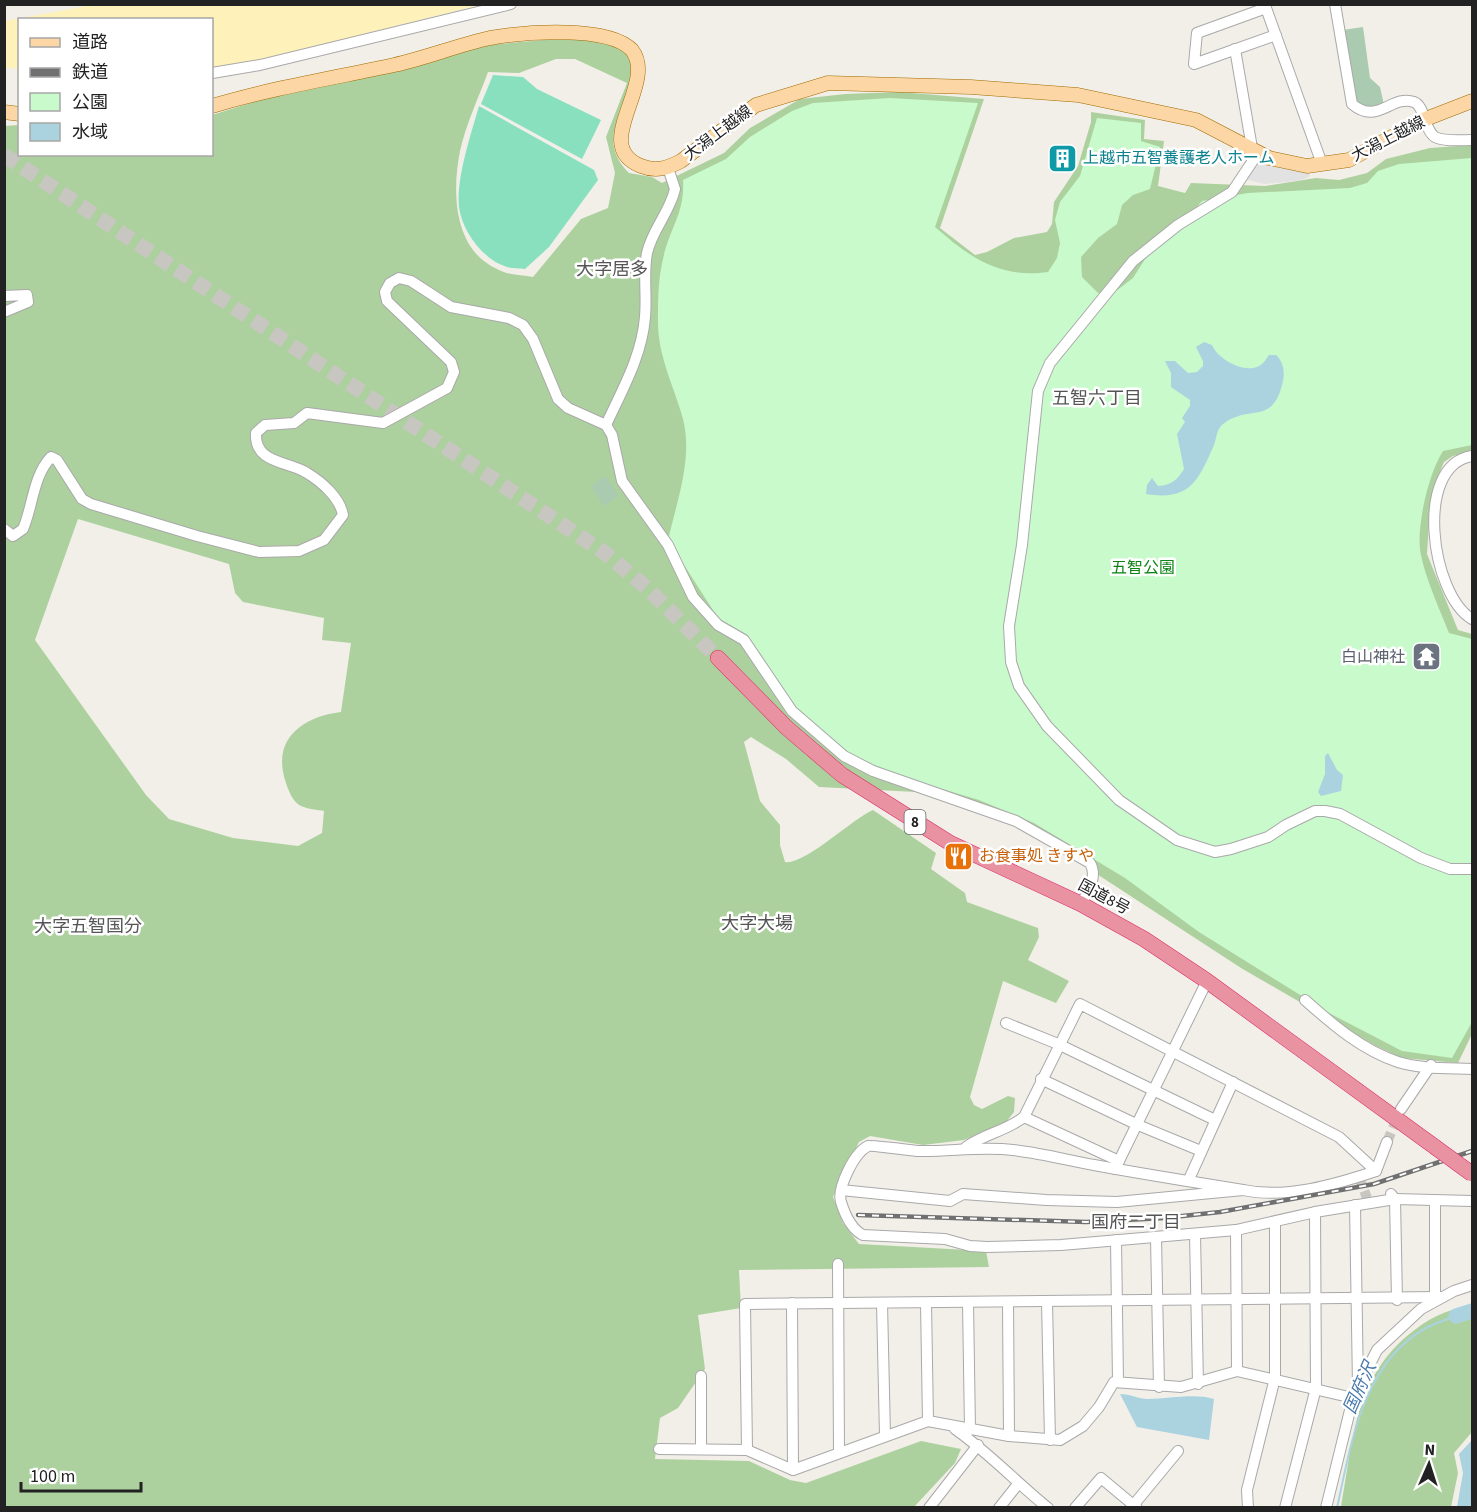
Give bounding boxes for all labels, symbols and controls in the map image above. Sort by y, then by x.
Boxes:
legend [18,18,213,156]
text: 道路 [72,30,108,55]
text: 鉄道 [72,60,108,85]
text: 公園 [72,90,108,115]
street label: 大潟上越線 [679,100,757,166]
street label: 大潟上越線 [1347,111,1429,167]
text: 水域 [72,120,108,145]
building icon: 上越市五智養護老人ホーム [1046,142,1078,174]
place label: 上越市五智養護老人ホーム [1083,147,1275,169]
district label: 大字居多 [576,257,648,282]
district label: 五智六丁目 [1052,386,1142,411]
park label: 五智公園 [1111,557,1175,579]
temple icon: 白山神社 [1410,641,1442,673]
place label: 白山神社 [1341,646,1405,668]
road number: 8 [904,810,926,834]
restaurant icon: お食事処 きすや [942,840,974,872]
place label: お食事処 きすや [979,845,1094,867]
street label: 国道8号 [1074,874,1134,920]
district label: 大字大場 [721,911,793,936]
district label: 大字五智国分 [34,914,142,939]
district label: 国府二丁目 [1091,1210,1181,1235]
water label: 国府沢 [1338,1356,1383,1418]
north arrow [1399,1434,1459,1494]
text: N [1424,1439,1436,1461]
scale bar [21,1455,141,1493]
text: 100 m [30,1464,75,1489]

